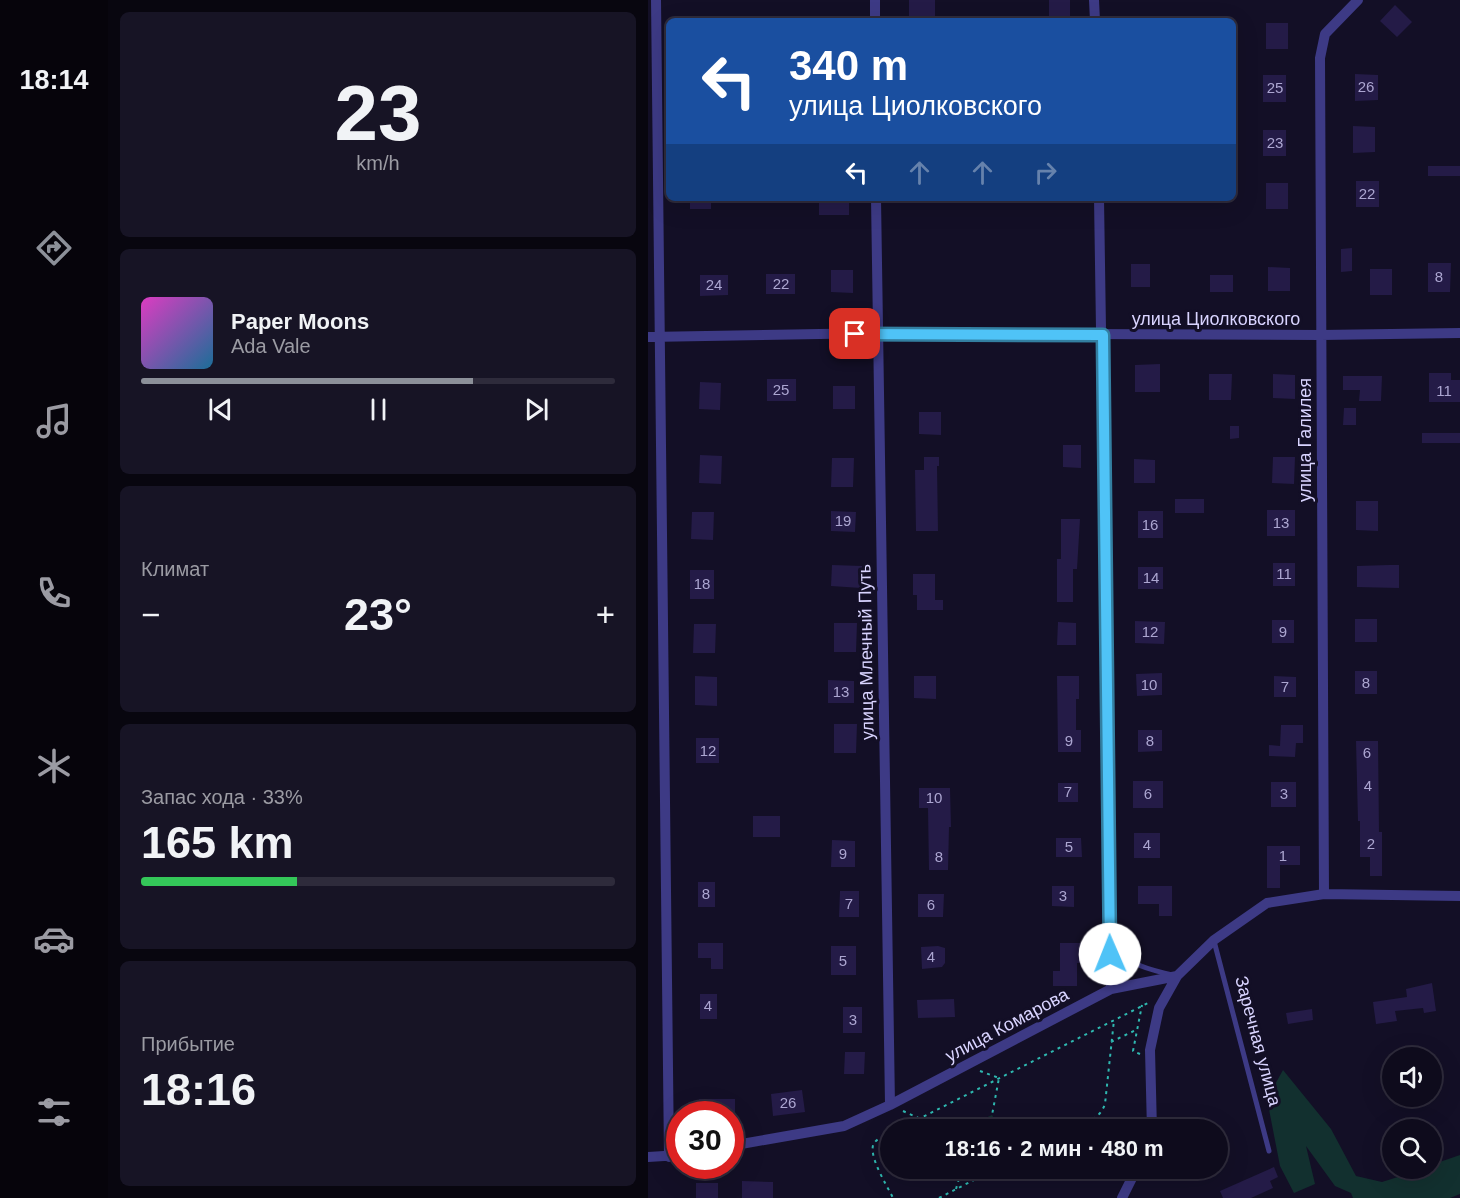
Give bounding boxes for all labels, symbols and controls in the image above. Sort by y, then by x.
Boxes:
icon: left [690,42,768,120]
text: 340 m [789,42,908,89]
text: 18:14 [19,65,89,95]
text: 23 [335,69,421,157]
house number: 26 [1358,78,1374,95]
house number: 25 [1267,79,1283,96]
text: улица Циолковского [789,91,1042,121]
house number: 23 [1267,134,1283,151]
text: km/h [356,152,400,174]
icon: left [840,156,873,189]
icon: ahead [903,156,936,189]
icon: ahead [966,156,999,189]
icon: right [1029,156,1062,189]
house number: 22 [1359,185,1375,202]
icon: directions [33,227,75,269]
house number: 8 [1435,268,1443,285]
house number: 22 [773,275,789,292]
house number: 24 [706,276,722,293]
pin [829,308,880,359]
text: Paper Moons [231,309,369,334]
street label: улица Циолковского [1132,309,1300,329]
icon: arrive [838,317,871,350]
text: Ada Vale [231,335,311,357]
street label: улица Галилея [1295,378,1315,502]
house number: 25 [773,381,789,398]
house number: 11 [1436,382,1452,399]
icon: previous [204,393,237,426]
icon: pause [362,393,395,426]
icon: next [520,393,553,426]
icon: music [33,400,75,442]
house number: 19 [835,512,851,529]
house number: 13 [1273,514,1289,531]
house number: 16 [1142,516,1158,533]
text: Климат [141,558,209,580]
street label: улица Млечный Путь [854,564,878,740]
house number: 11 [1276,565,1292,582]
house number: 14 [1143,569,1159,586]
icon: phone [33,572,75,614]
house number: 18 [694,575,710,592]
text: 23° [344,589,412,640]
text: − [141,596,160,633]
text: + [596,596,615,633]
house number: 12 [1142,623,1158,640]
house number: 9 [1279,623,1287,640]
house number: 8 [1362,674,1370,691]
house number: 10 [1141,676,1157,693]
house number: 7 [1281,678,1289,695]
house number: 13 [833,683,849,700]
house number: 9 [1065,732,1073,749]
house number: 8 [1146,732,1154,749]
house number: 12 [700,742,716,759]
house number: 6 [1363,744,1371,761]
icon: climate [33,745,75,787]
house number: 4 [1364,777,1372,794]
house number: 7 [1064,783,1072,800]
house number: 6 [1144,785,1152,802]
house number: 3 [1280,785,1288,802]
text: Запас хода · 33% [141,786,303,808]
house number: 10 [926,789,942,806]
text: 165 km [141,817,294,868]
house number: 2 [1367,835,1375,852]
house number: 4 [1143,836,1151,853]
house number: 5 [1065,838,1073,855]
house number: 9 [839,845,847,862]
house number: 1 [1279,847,1287,864]
house number: 8 [935,848,943,865]
house number: 8 [702,885,710,902]
house number: 3 [1059,887,1067,904]
house number: 7 [845,895,853,912]
house number: 6 [927,896,935,913]
icon: car [33,918,75,960]
position arrow [1078,922,1142,986]
house number: 4 [927,948,935,965]
house number: 5 [839,952,847,969]
street label: Заречная улица [1231,974,1285,1109]
street label: улица Комарова [942,984,1073,1066]
house number: 4 [704,997,712,1014]
house number: 3 [849,1011,857,1028]
text: Прибытие [141,1033,235,1055]
map controls [1382,1047,1442,1179]
button: sound [1382,1047,1442,1107]
text: 18:16 [141,1064,256,1115]
icon: filters [33,1091,75,1133]
house number: 26 [780,1094,796,1111]
speed limit sign: 30 [666,1101,744,1179]
button: search [1382,1119,1442,1179]
text: 18:16 · 2 мин · 480 m [944,1136,1164,1161]

